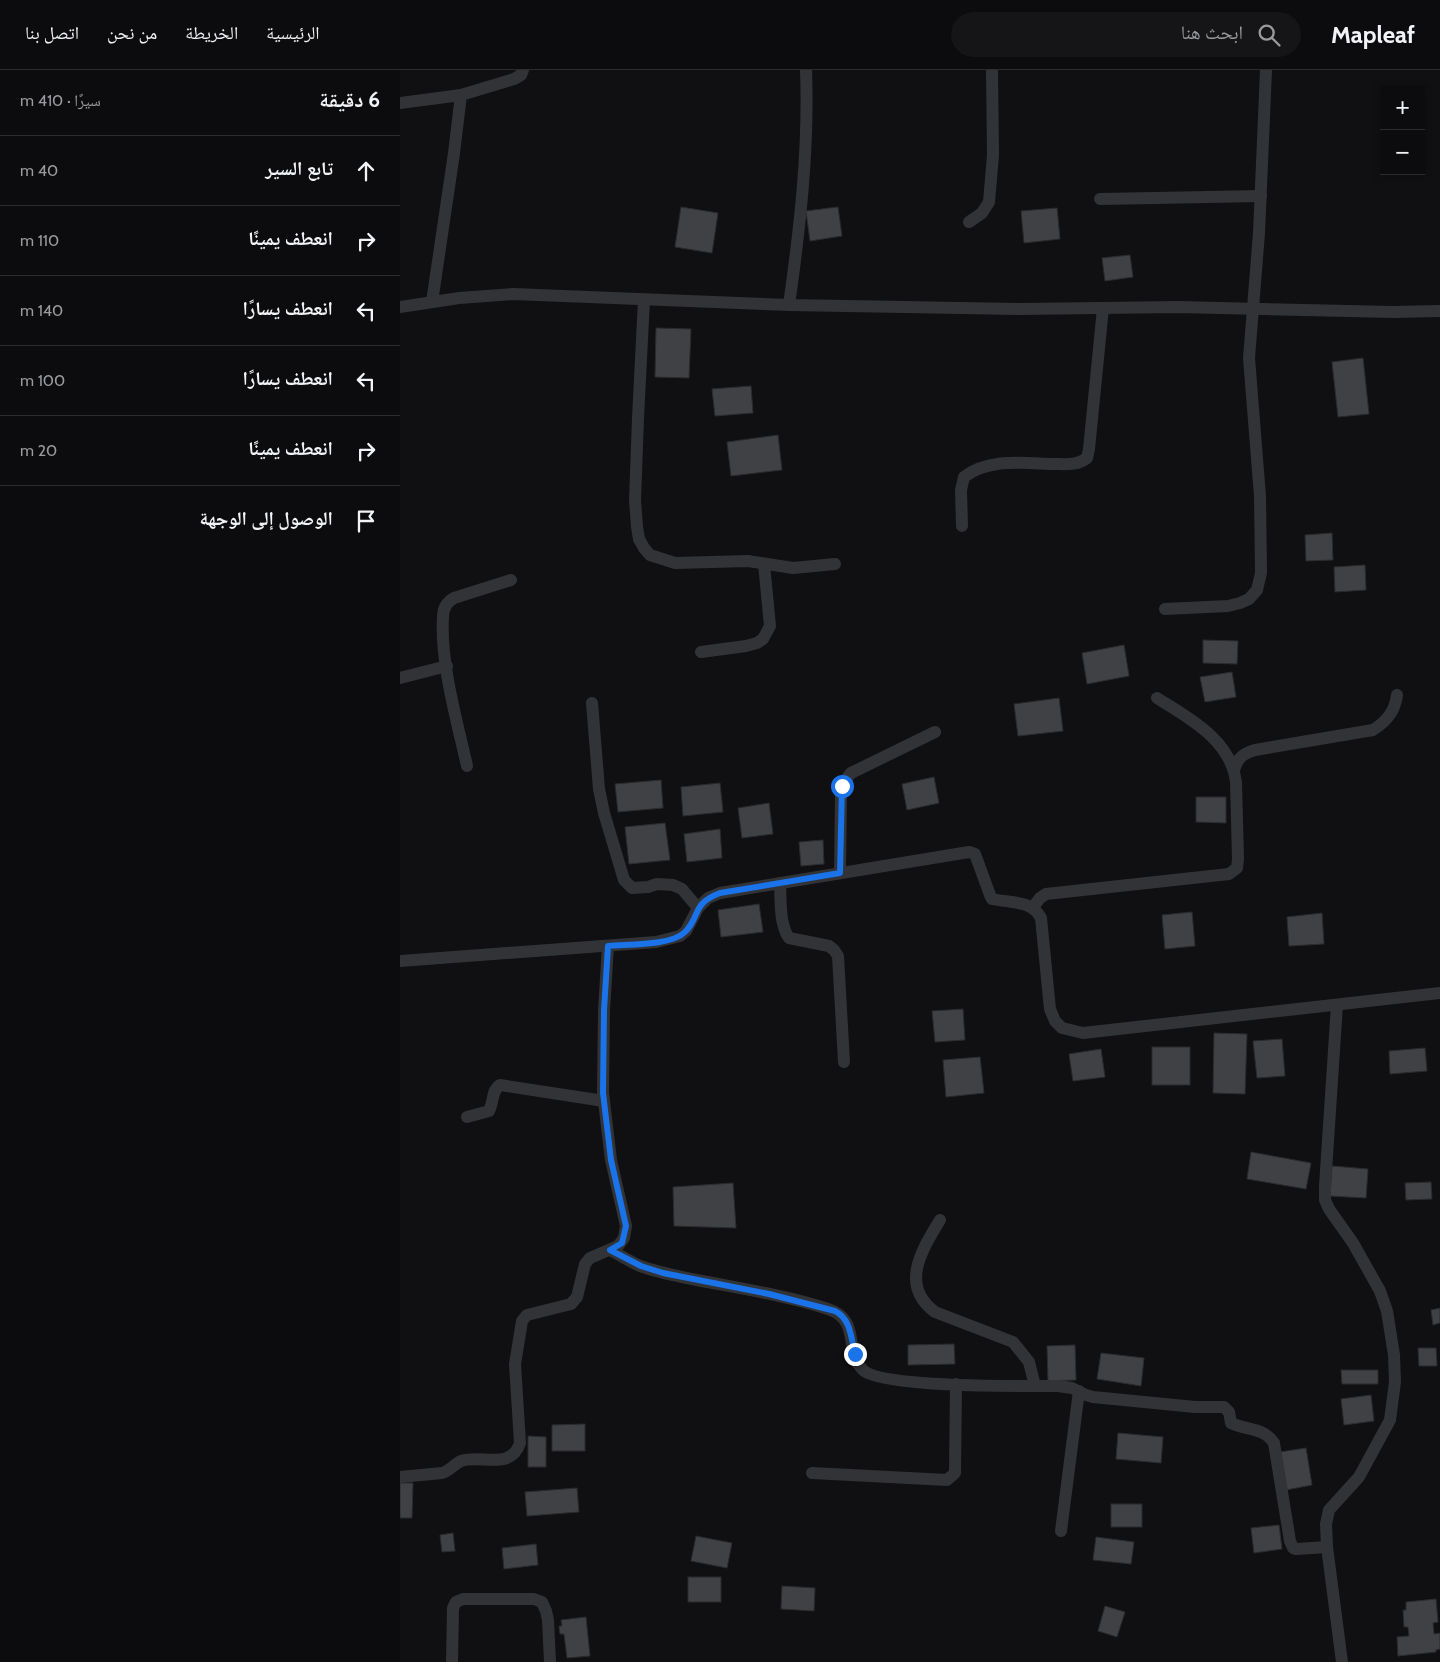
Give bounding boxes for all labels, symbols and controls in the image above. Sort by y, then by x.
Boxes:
search box [951,12,1301,57]
text: Mapleaf [1331,20,1415,49]
text: ابحث هنا [1181,21,1243,44]
icon: search [1255,21,1283,49]
text: اتصل بنا [25,22,79,44]
text: من نحن [107,22,157,44]
text: الخريطة [185,22,238,44]
text: الرئيسية [266,22,320,44]
map controls [1380,85,1425,175]
button: + [1380,85,1425,130]
text: 6 دقيقة [319,87,380,112]
text: سيرًا · 410 m [20,91,101,110]
button: − [1380,130,1425,175]
text: تابع السير [265,157,333,180]
icon: ahead [352,157,380,185]
text: 40 m [20,161,58,180]
text: انعطف يمينًا [248,227,333,250]
icon: right [352,227,380,255]
text: 110 m [20,231,59,250]
text: انعطف يسارًا [243,297,333,320]
icon: left [352,297,380,325]
text: 140 m [20,301,63,320]
text: انعطف يسارًا [243,367,333,390]
icon: left [352,367,380,395]
text: 100 m [20,371,65,390]
text: انعطف يمينًا [248,437,333,460]
icon: right [352,437,380,465]
text: 20 m [20,441,57,460]
text: الوصول إلى الوجهة [200,507,333,530]
icon: arrive [352,507,380,535]
route start [831,775,854,798]
route end [844,1343,867,1366]

